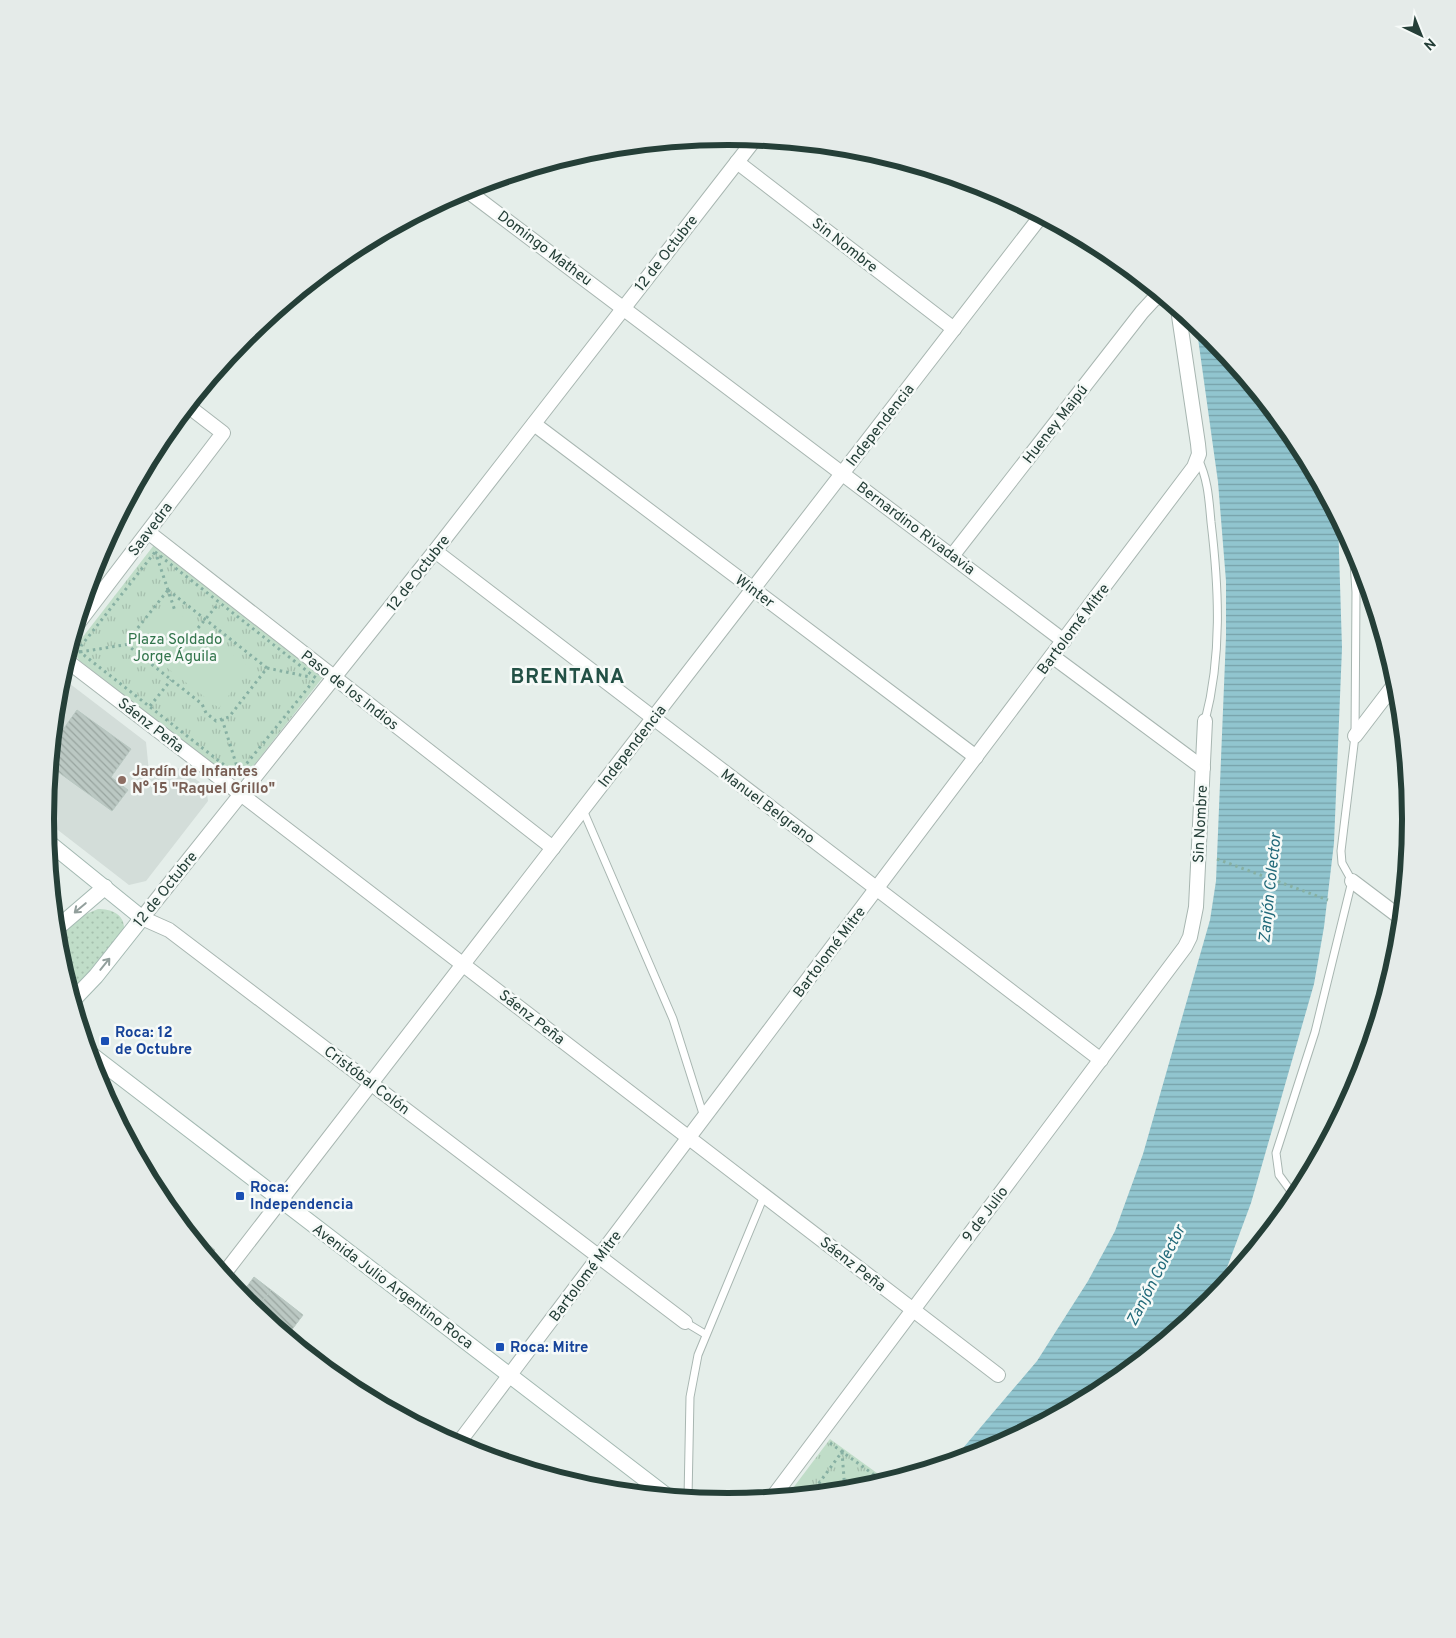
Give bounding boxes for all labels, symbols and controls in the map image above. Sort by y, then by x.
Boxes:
north arrow [1396,10,1446,60]
text: N [1419,34,1438,53]
street label: Domingo Matheu [493,207,595,291]
street label: 12 de Octubre [631,212,703,296]
street label: Sin Nombre [807,215,881,278]
street label: Independencia [843,381,919,471]
street label: Hueney Maipú [1019,382,1093,468]
street label: Bernardino Rivadavia [852,478,978,580]
street label: Saavedra [125,499,178,561]
street label: 12 de Octubre [383,532,455,616]
street label: Winter [731,571,778,613]
street label: Bartolomé Mitre [1034,581,1115,679]
park label: Plaza Soldado Jorge Águila [128,631,222,667]
street label: Paso de los Indios [296,647,402,735]
district label: BRENTANA [511,665,625,691]
street label: Sáenz Peña [113,694,187,758]
street label: Independencia [595,702,671,792]
place label: Jardín de Infantes N° 15 "Raquel Grillo" [132,763,275,799]
street label: Manuel Belgrano [716,766,818,849]
marker: Jardín de Infantes N° 15 "Raquel Grillo" [116,774,128,786]
street label: Sin Nombre [1190,784,1213,864]
water label: Zanjón Colector [1255,830,1287,944]
street label: 12 de Octubre [130,848,203,932]
one-way arrow [74,902,87,914]
street label: Bartolomé Mitre [790,904,871,1002]
one-way arrow [100,958,111,971]
street label: Sáenz Peña [494,986,568,1050]
place label: Roca: 12 de Octubre [115,1024,192,1060]
marker: Roca: 12 de Octubre [99,1035,111,1047]
street label: Cristóbal Colón [319,1043,413,1120]
place label: Roca: Independencia [250,1179,353,1215]
street label: 9 de Julio [959,1183,1013,1247]
marker: Roca: Independencia [234,1190,246,1202]
street label: Avenida Julio Argentino Roca [308,1220,476,1354]
water label: Zanjón Colector [1123,1221,1192,1330]
street label: Bartolomé Mitre [546,1228,627,1326]
street label: Sáenz Peña [815,1233,889,1297]
place label: Roca: Mitre [510,1339,588,1358]
marker: Roca: Mitre [494,1341,506,1353]

